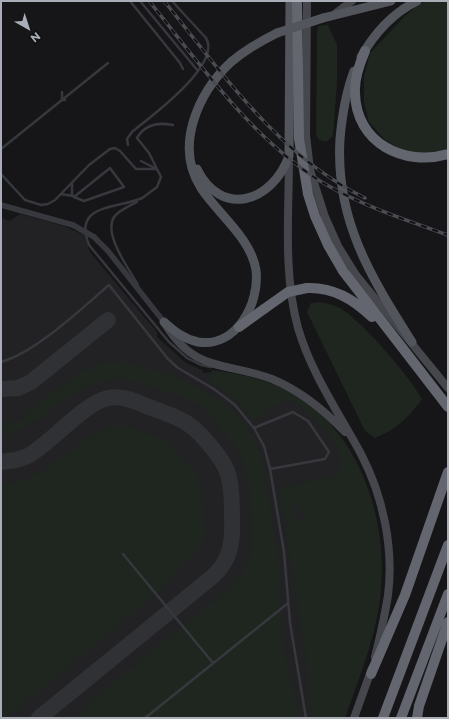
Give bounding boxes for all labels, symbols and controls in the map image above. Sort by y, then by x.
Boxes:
north arrow [8,8,48,48]
text: N [28,29,43,46]

